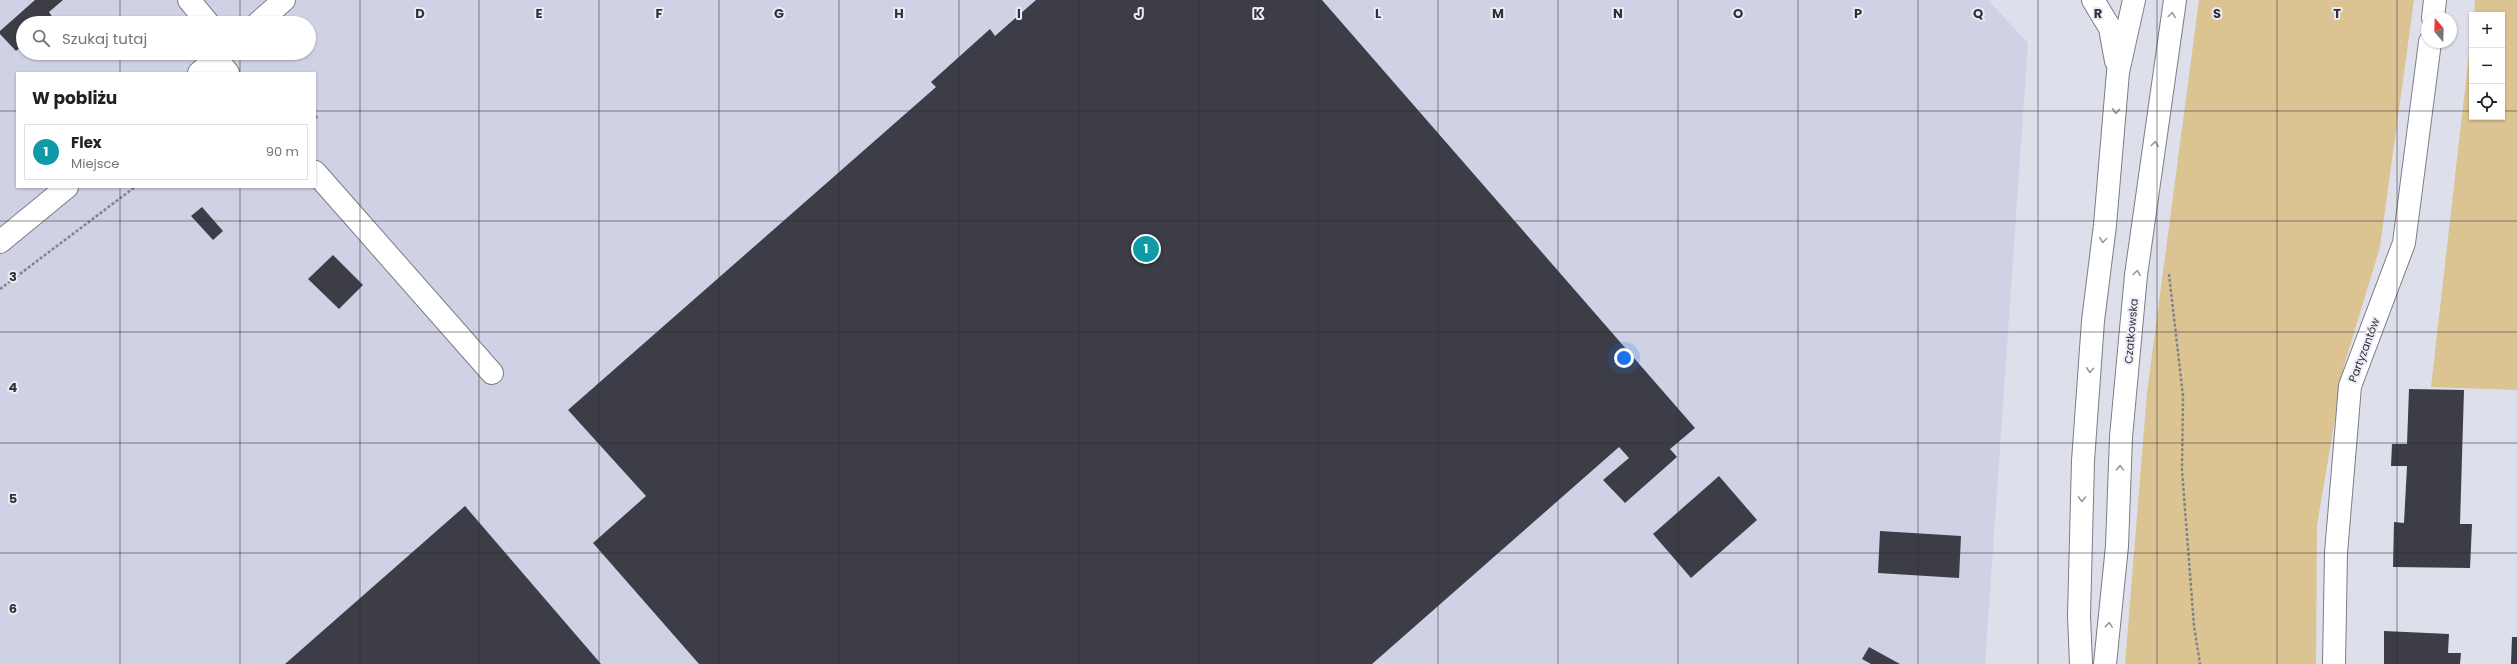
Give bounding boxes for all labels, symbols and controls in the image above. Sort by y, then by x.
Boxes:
text: D [415,4,425,23]
text: E [535,4,543,23]
text: F [655,4,663,23]
text: G [774,4,784,23]
text: H [894,4,904,23]
text: I [1017,4,1021,23]
text: J [1135,4,1143,23]
text: K [1253,4,1263,23]
text: L [1375,4,1381,23]
text: M [1492,4,1504,23]
text: N [1613,4,1623,23]
text: O [1733,4,1743,23]
text: P [1854,4,1862,23]
text: Q [1973,4,1983,23]
text: R [2094,4,2102,23]
text: S [2213,4,2221,23]
text: T [2333,4,2341,23]
one-way arrow [2167,12,2176,18]
north arrow [2421,12,2457,48]
map controls [2469,12,2505,120]
button: + [2469,12,2505,48]
search box [16,16,316,60]
icon: search [30,27,52,49]
text: Szukaj tutaj [62,28,147,49]
button: − [2469,48,2505,84]
button: locate [2469,84,2505,120]
text: W pobliżu [32,86,117,110]
one-way arrow [2111,108,2120,114]
text: Flex [71,132,102,153]
one-way arrow [2150,141,2159,147]
text: 1 [44,142,48,161]
text: 90 m [266,142,299,161]
text: Miejsce [71,154,119,173]
pin: 1 [1133,234,1159,264]
one-way arrow [2099,237,2108,244]
text: 3 [9,267,17,286]
one-way arrow [2132,270,2141,276]
street label: Czatkowska [2120,298,2142,364]
street label: Partyzantów [2344,316,2384,384]
your location [1614,348,1634,368]
one-way arrow [2085,367,2094,373]
text: 4 [9,378,18,397]
one-way arrow [2116,465,2124,471]
text: 5 [9,489,17,508]
one-way arrow [2077,496,2086,502]
text: 6 [9,599,17,618]
one-way arrow [2104,622,2113,628]

